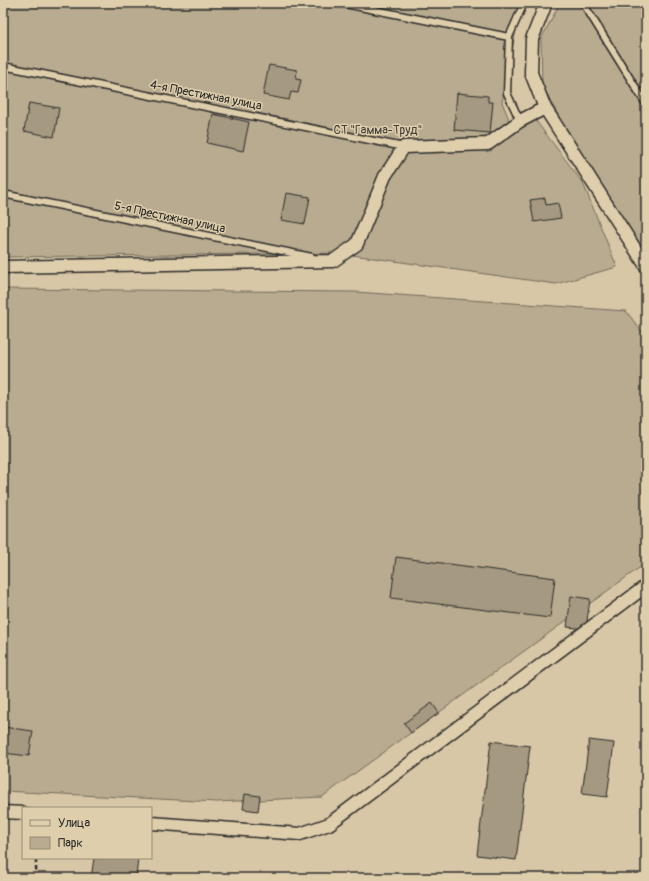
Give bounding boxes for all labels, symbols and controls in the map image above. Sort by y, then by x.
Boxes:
street label: 4-я Престижная улица [149,77,264,114]
park label: СТ "Гамма-Труд" [334,123,422,138]
street label: 5-я Престижная улица [113,198,227,237]
legend [22,807,152,859]
text: Улица [58,816,90,831]
text: Парк [58,836,83,851]

